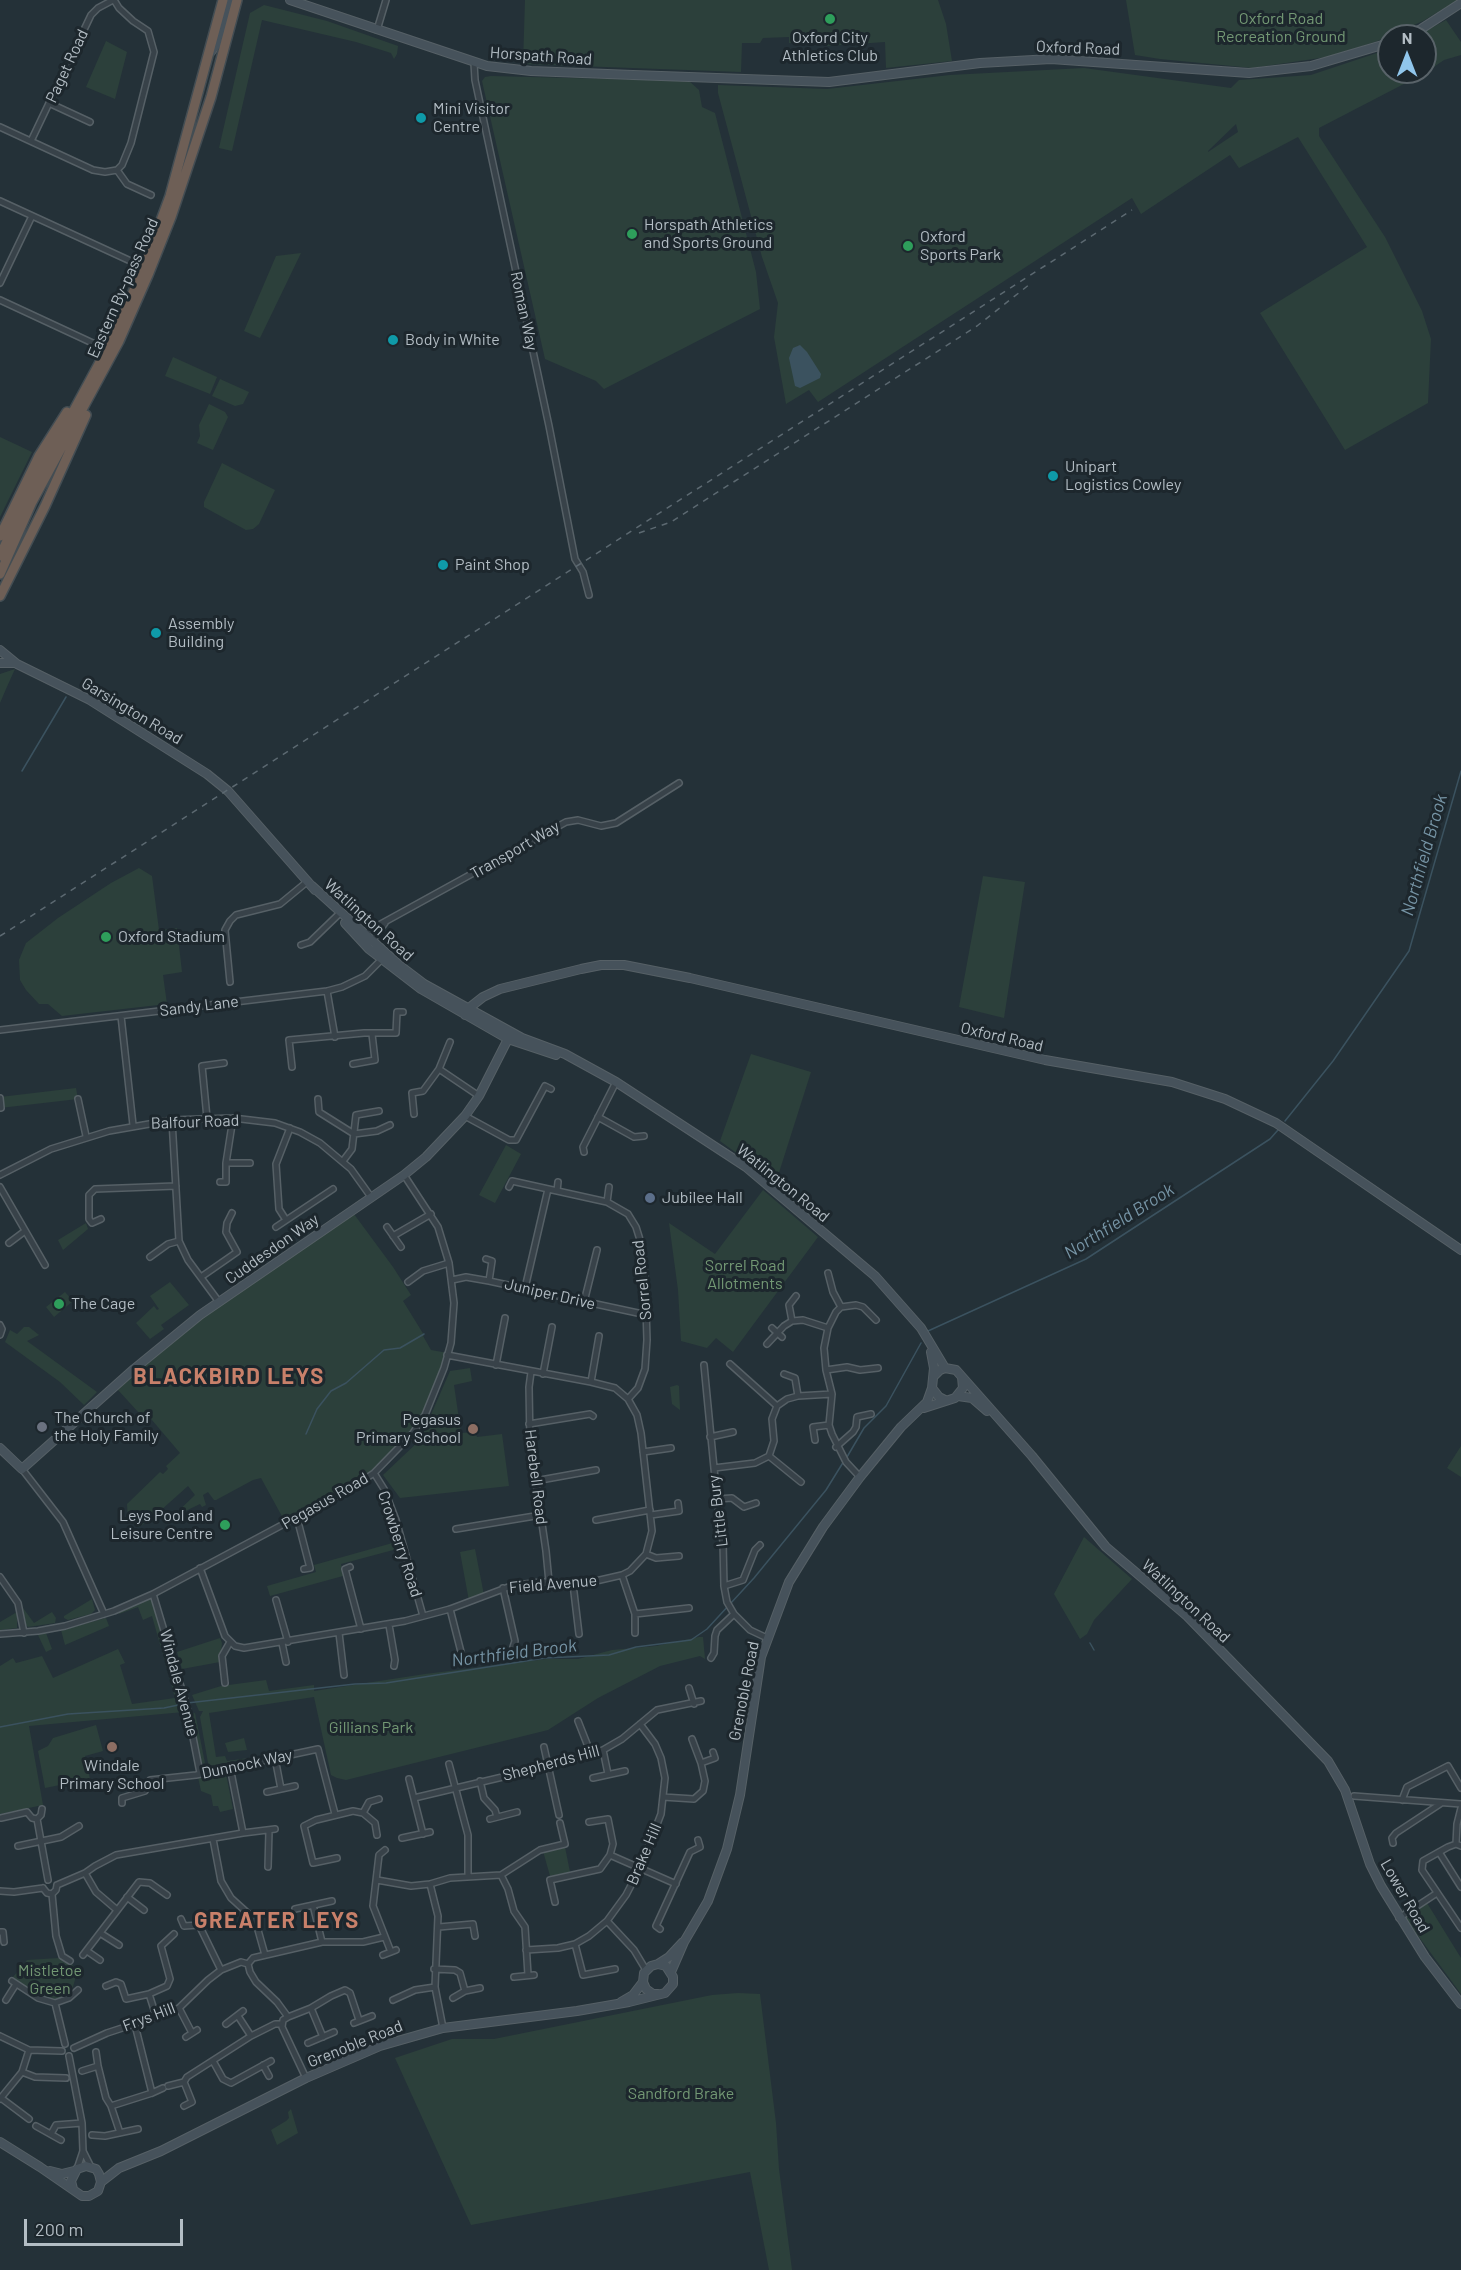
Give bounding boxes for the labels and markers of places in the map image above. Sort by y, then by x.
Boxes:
marker: Oxford City Athletics Club [823,12,837,26]
place label: Oxford City Athletics Club [782,28,878,66]
place label: Mini Visitor Centre [433,99,510,137]
marker: Mini Visitor Centre [414,111,428,125]
place label: Horspath Athletics and Sports Ground [644,215,773,253]
marker: Horspath Athletics and Sports Ground [625,227,639,241]
place label: Oxford Sports Park [920,227,1001,265]
marker: Oxford Sports Park [901,239,915,253]
place label: Body in White [405,330,500,350]
marker: Body in White [386,333,400,347]
place label: Unipart Logistics Cowley [1065,457,1181,495]
marker: Unipart Logistics Cowley [1046,469,1060,483]
place label: Paint Shop [455,555,530,575]
marker: Paint Shop [436,558,450,572]
place label: Assembly Building [168,614,234,652]
marker: Assembly Building [149,626,163,640]
place label: Oxford Stadium [118,927,225,947]
marker: Oxford Stadium [99,930,113,944]
place label: Jubilee Hall [662,1188,743,1208]
marker: Jubilee Hall [643,1191,657,1205]
place label: The Cage [71,1294,135,1314]
marker: The Cage [52,1297,66,1311]
place label: The Church of the Holy Family [54,1408,159,1446]
place label: Pegasus Primary School [356,1410,461,1448]
marker: The Church of the Holy Family [35,1420,49,1434]
marker: Pegasus Primary School [466,1422,480,1436]
place label: Leys Pool and Leisure Centre [111,1506,213,1544]
marker: Leys Pool and Leisure Centre [218,1518,232,1532]
marker: Windale Primary School [105,1740,119,1754]
place label: Windale Primary School [60,1756,164,1794]

